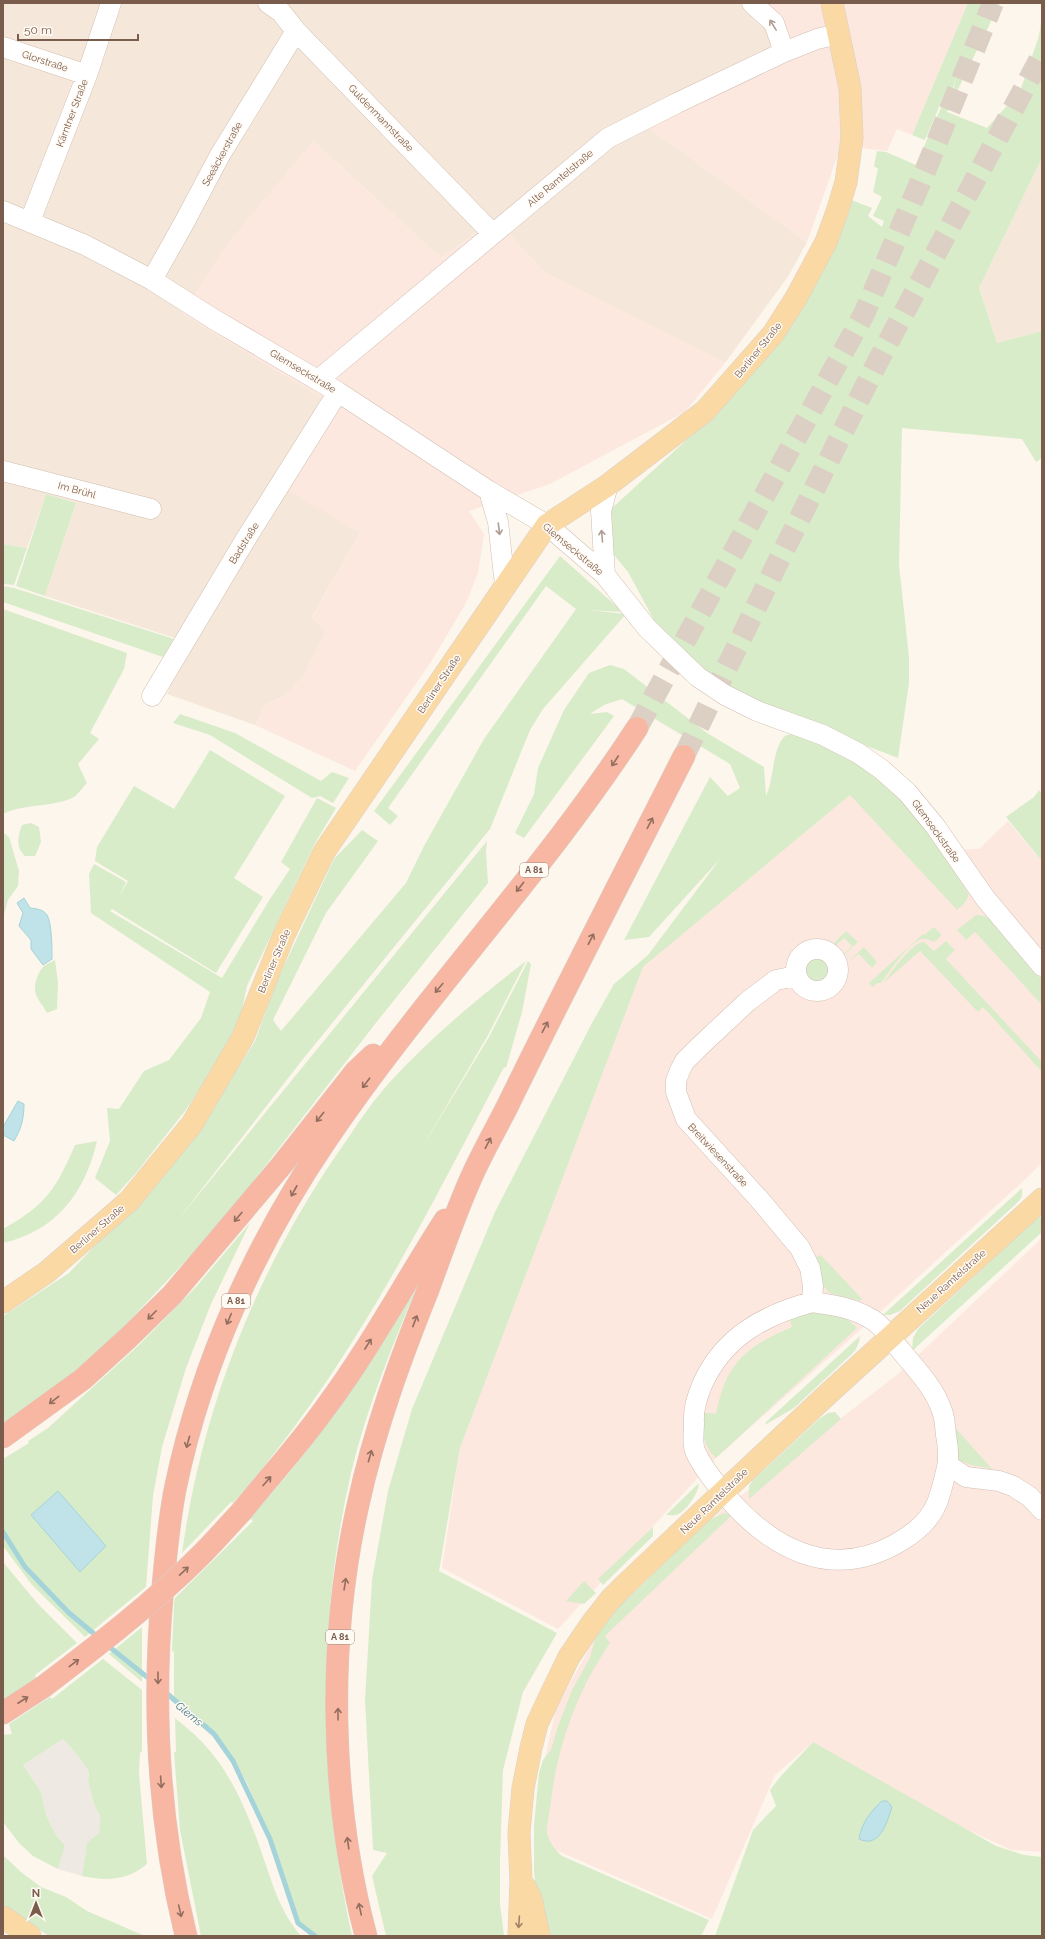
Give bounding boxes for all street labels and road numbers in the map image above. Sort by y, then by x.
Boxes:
street label: Glorstraße [21,48,70,74]
street label: Kärntner Straße [54,77,90,148]
street label: Guldenmannstraße [346,82,416,154]
street label: Seeäckerstraße [200,120,244,188]
street label: Alte Ramtelstraße [525,147,595,209]
street label: Berliner Straße [732,320,784,380]
street label: Glemseckstraße [268,347,338,395]
street label: Im Brühl [57,480,97,500]
street label: Badstraße [227,520,261,566]
street label: Glemseckstraße [541,521,605,577]
street label: Berliner Straße [415,653,463,715]
street label: Glemseckstraße [910,797,963,865]
road number: A 81 [520,863,548,877]
street label: Berliner Straße [256,927,292,995]
street label: Breitwiesenstraße [686,1121,750,1189]
street label: Berliner Straße [68,1202,126,1255]
street label: Neue Ramtelstraße [914,1247,988,1315]
road number: A 81 [222,1294,250,1308]
street label: Neue Ramtelstraße [678,1466,750,1536]
road number: A 81 [326,1630,354,1644]

